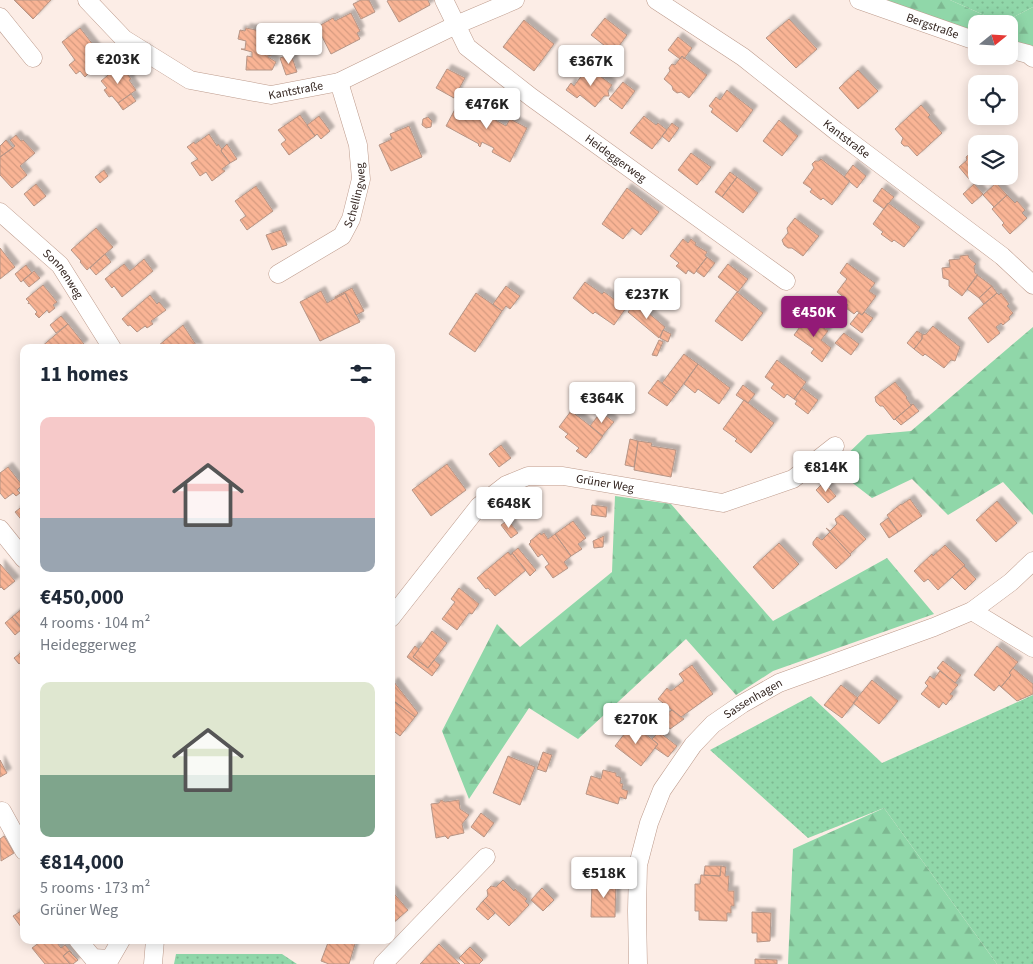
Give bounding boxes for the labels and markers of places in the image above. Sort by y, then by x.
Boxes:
pin: €286K [254,22,324,65]
pin: €203K [83,42,153,85]
pin: €367K [556,44,626,87]
pin: €476K [452,88,522,130]
pin: €237K [612,278,682,320]
pin: €450K [779,296,849,338]
pin: €364K [567,382,637,424]
pin: €814K [791,450,861,493]
pin: €648K [474,486,544,529]
pin: €270K [601,702,671,745]
pin: €518K [569,856,639,899]

